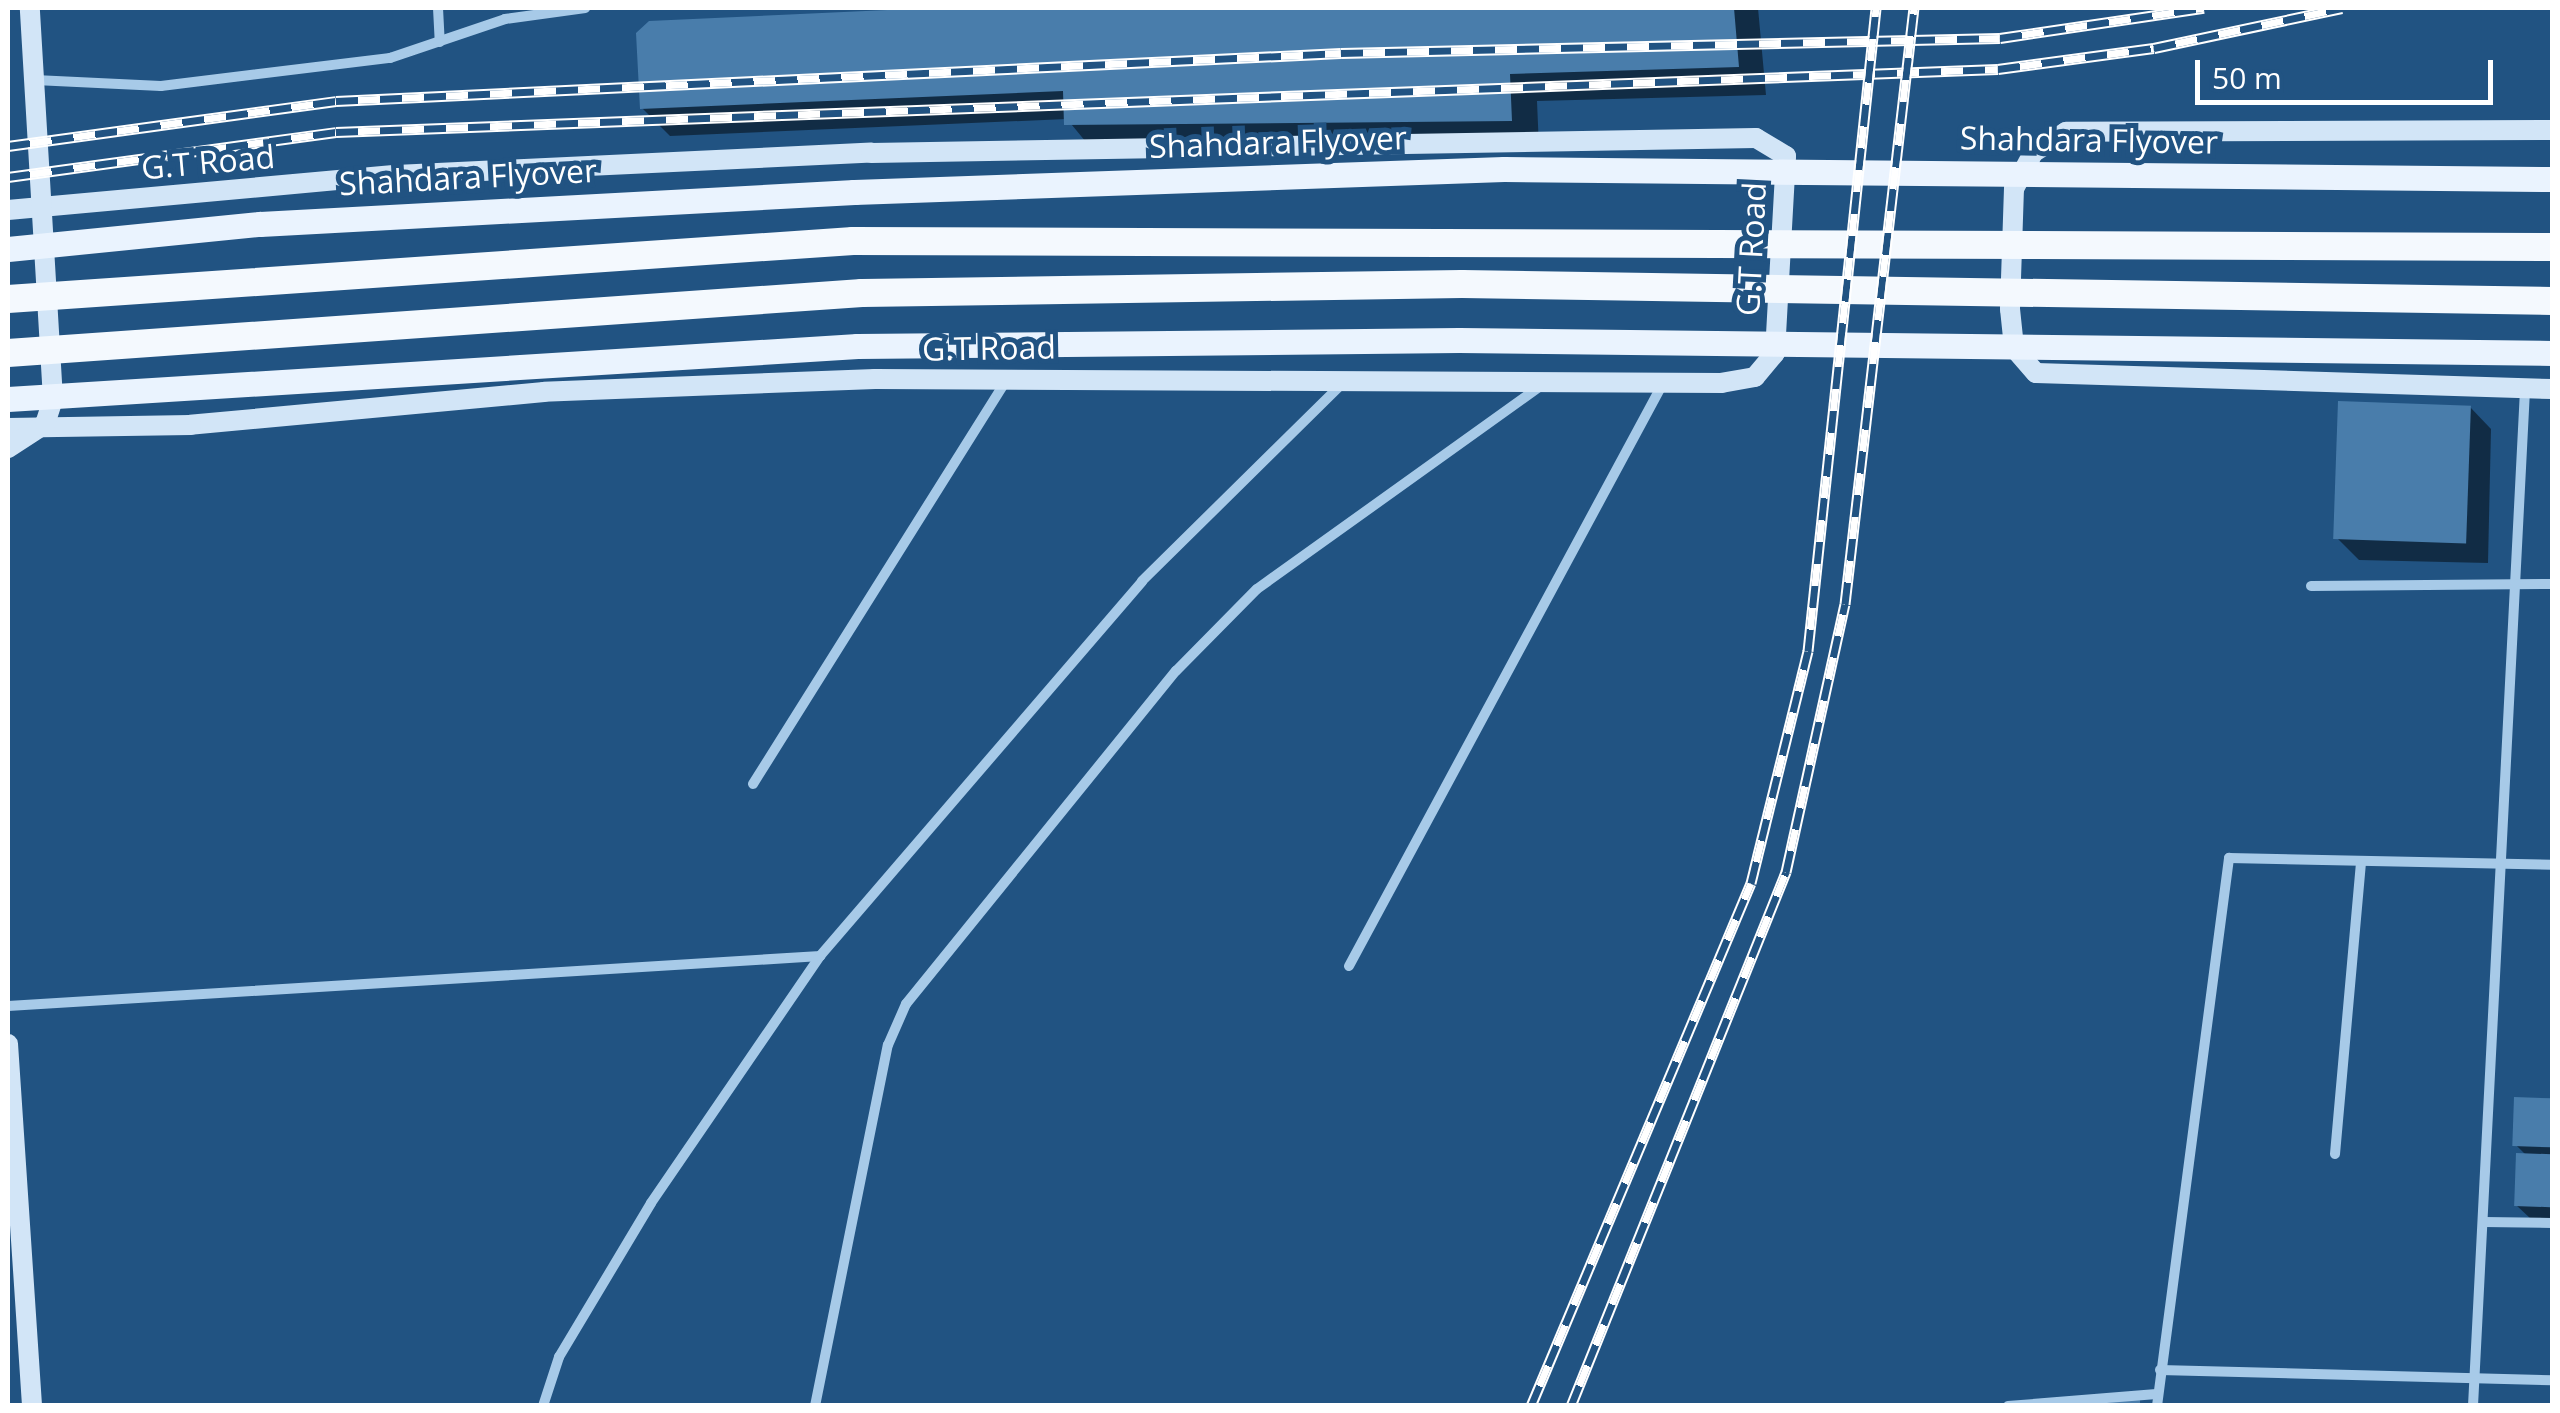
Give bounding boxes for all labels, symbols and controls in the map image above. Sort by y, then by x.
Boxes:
scale bar [2200,40,2498,102]
text: 50 m [2212,57,2282,98]
street label: Shahdara Flyover [1148,118,1408,166]
street label: Shahdara Flyover [1960,119,2218,161]
street label: G.T Road [140,137,276,187]
street label: Shahdara Flyover [338,151,598,203]
street label: G.T Road [1728,181,1774,317]
street label: G.T Road [922,328,1056,368]

